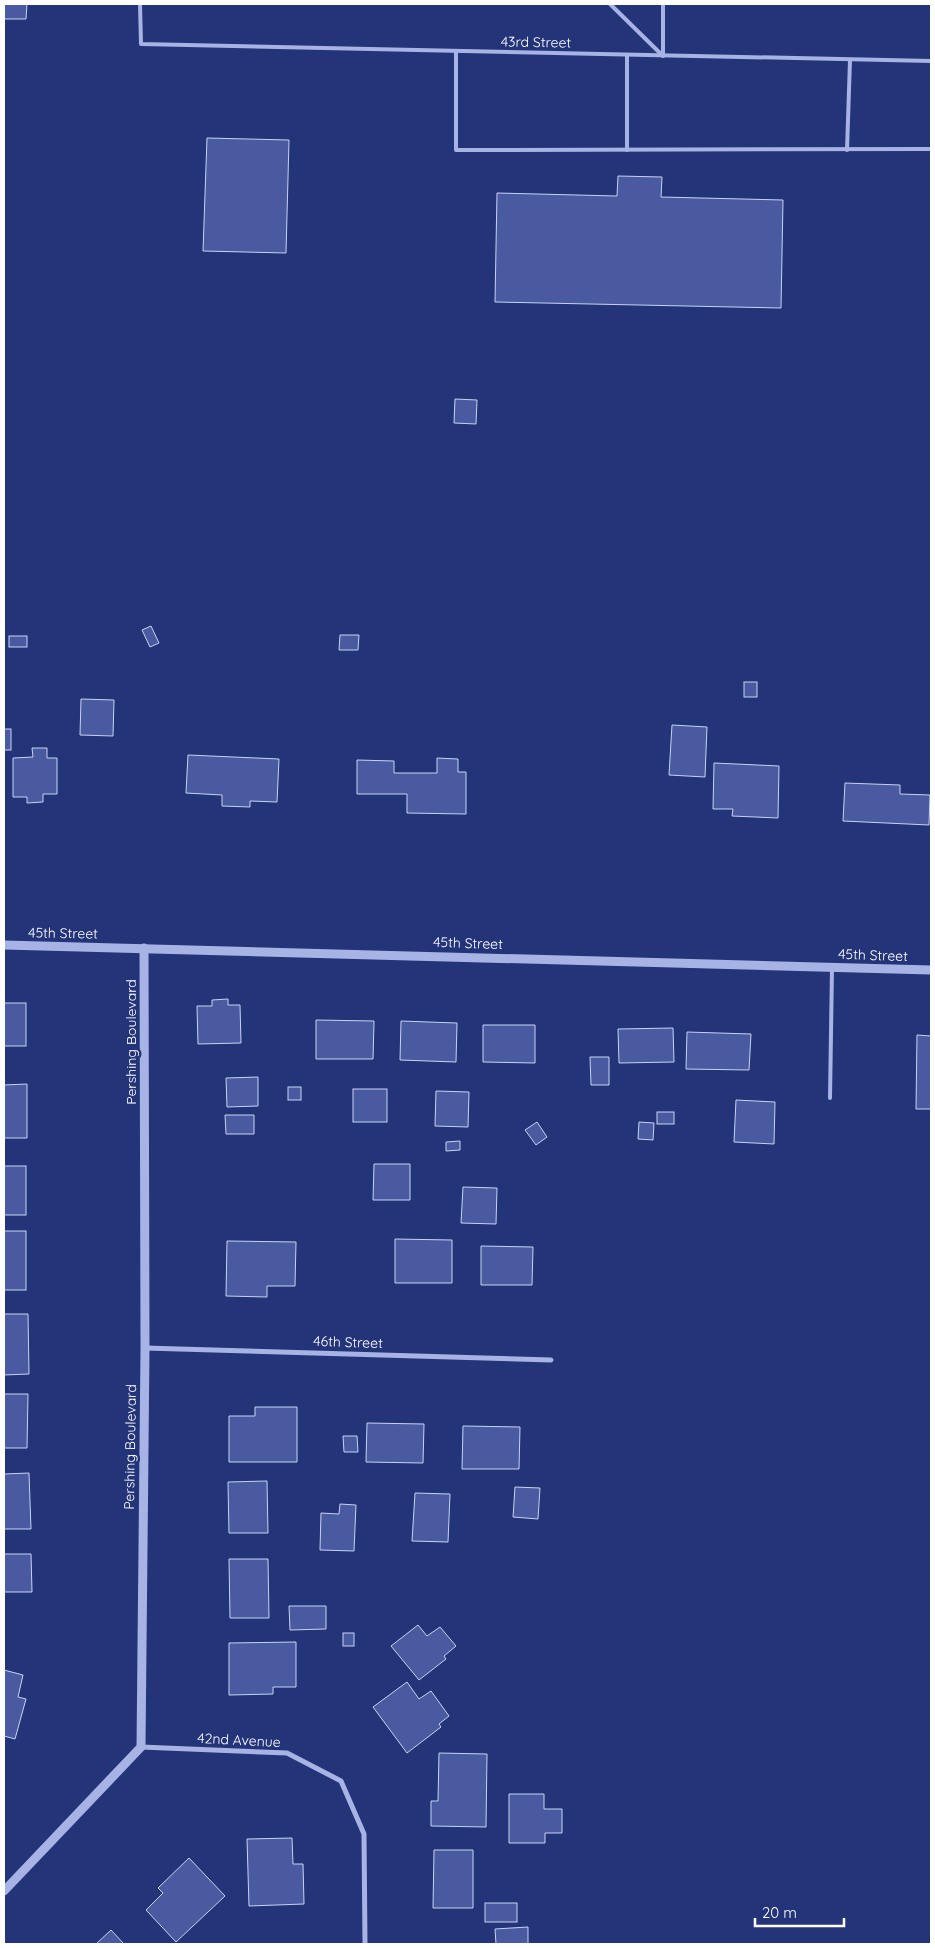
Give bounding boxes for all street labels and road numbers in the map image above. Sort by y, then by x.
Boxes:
street label: 43rd Street [501,32,572,52]
street label: 45th Street [28,923,98,943]
street label: 45th Street [433,933,503,953]
street label: 45th Street [838,945,908,965]
street label: Pershing Boulevard [122,979,140,1105]
street label: 46th Street [313,1332,383,1352]
street label: Pershing Boulevard [120,1384,140,1510]
street label: 42nd Avenue [197,1729,281,1751]

